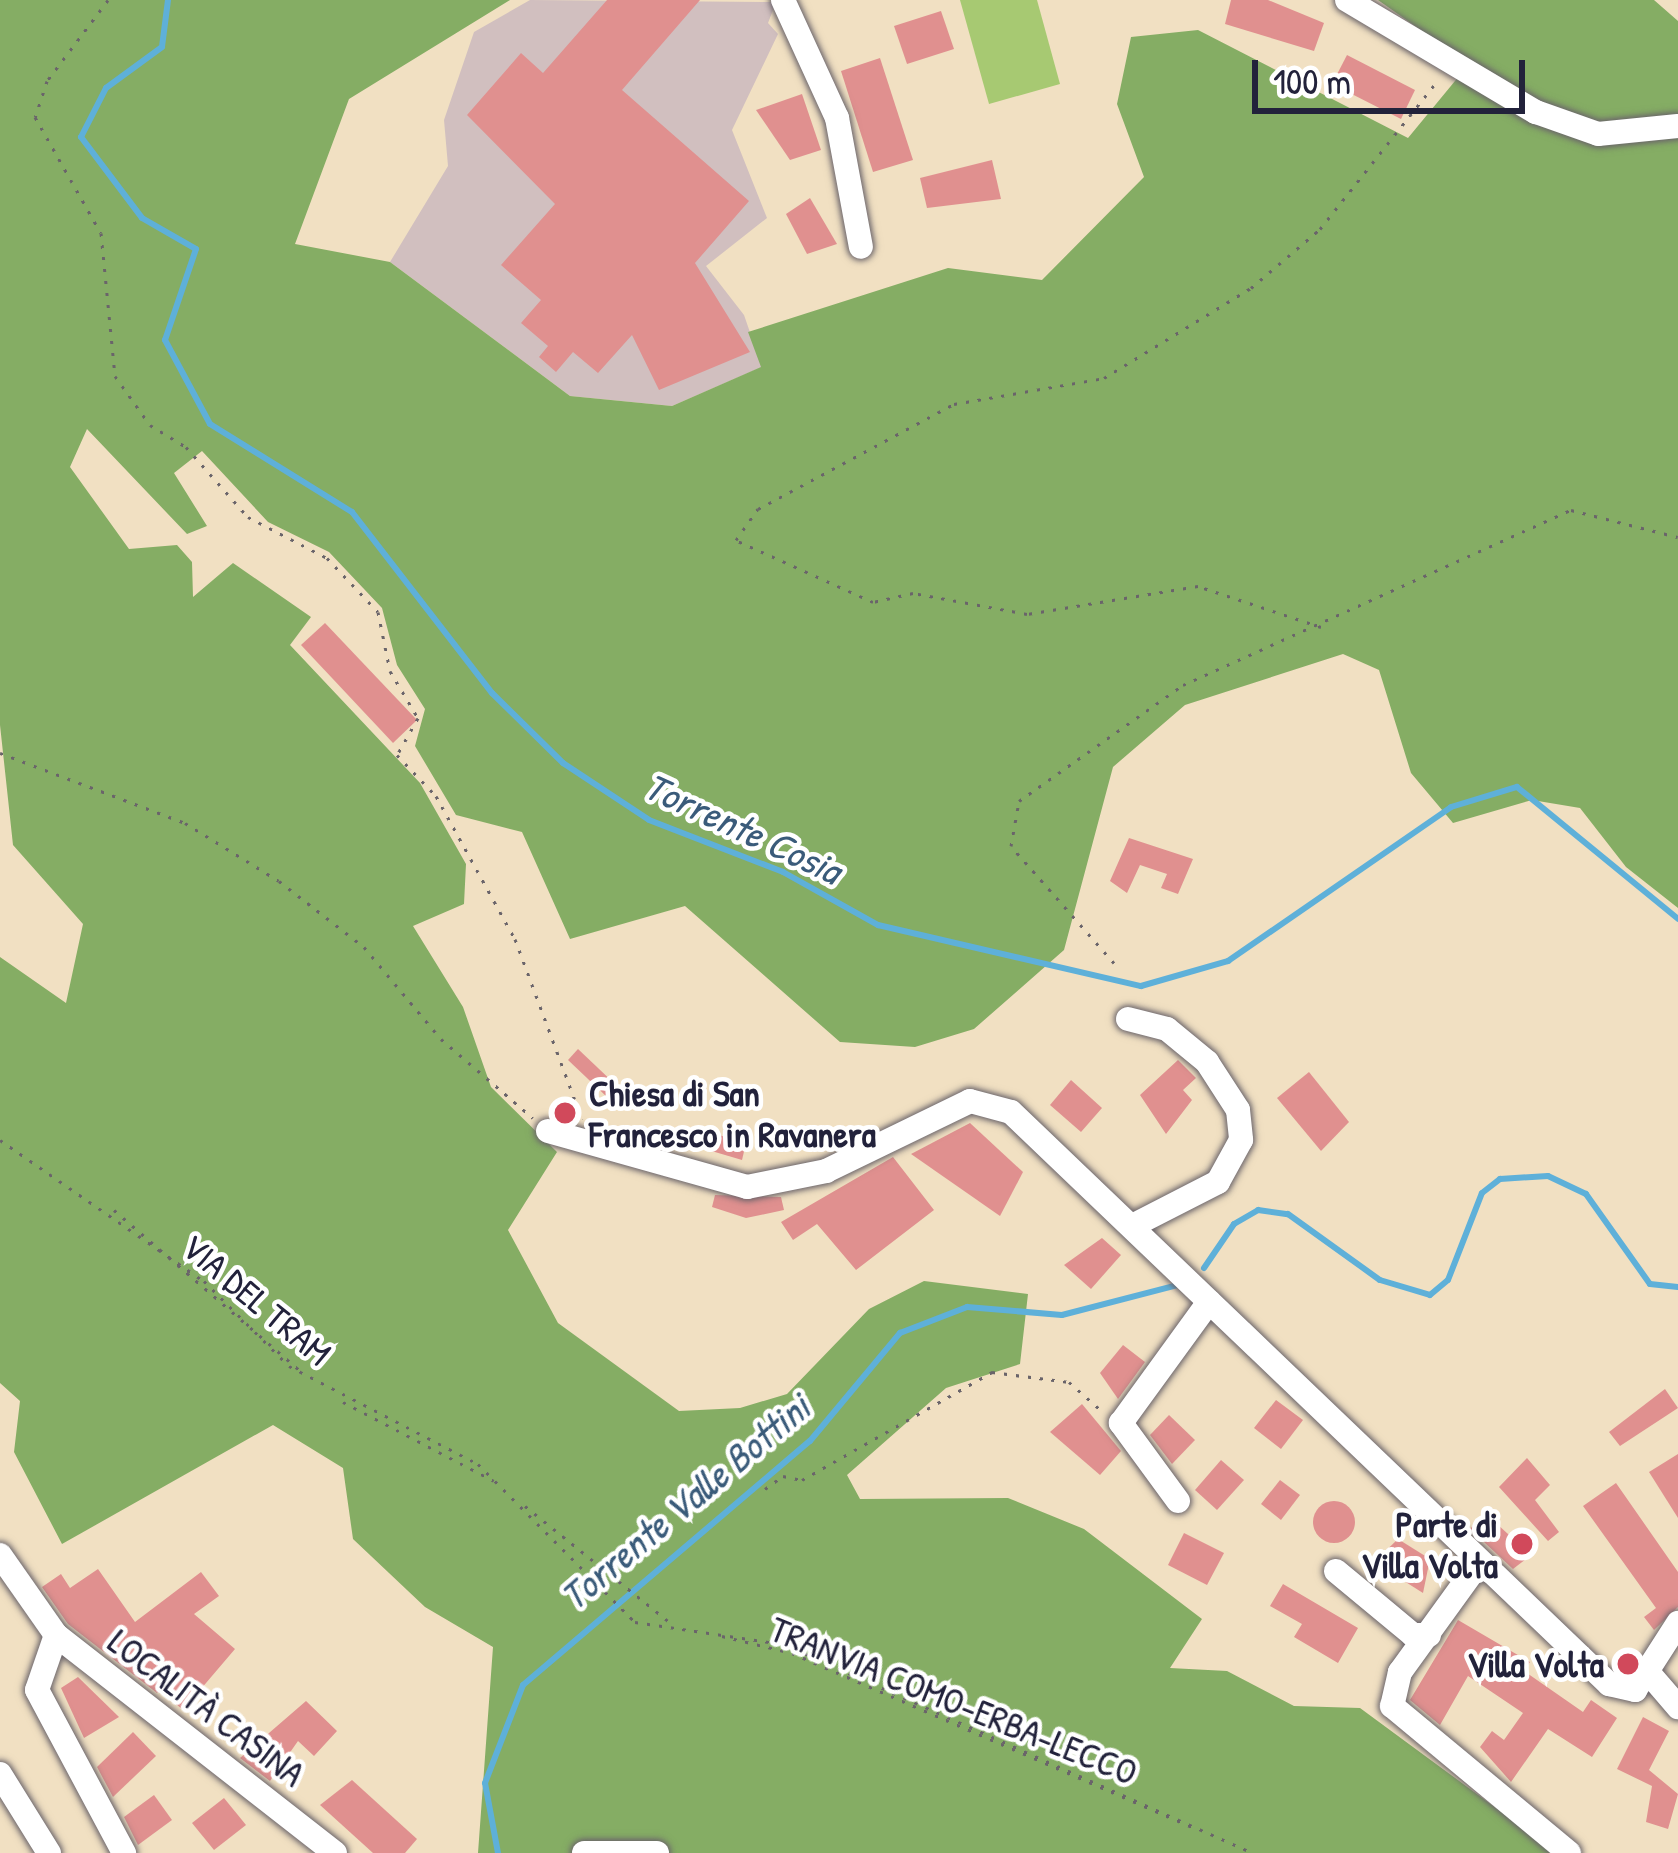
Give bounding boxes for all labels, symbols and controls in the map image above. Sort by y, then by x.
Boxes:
scale bar [1258,36,1531,110]
text: 100 m [1273,56,1351,105]
water label: Torrente Cosia [637,762,849,894]
place label: Chiesa di San Francesco in Ravanera [589,1070,876,1155]
marker: Chiesa di San Francesco in Ravanera [552,1100,578,1126]
street label: VIA DEL TRAM [174,1224,340,1374]
water label: Torrente Valle Bottini [551,1384,819,1620]
place label: Parte di Villa Volta [1361,1501,1498,1586]
marker: Parte di Villa Volta [1509,1531,1535,1557]
street label: TRANVIA COMO-ERBA-LECCO [764,1607,1144,1793]
street label: LOCALITÀ CASINA [100,1619,314,1795]
place label: Villa Volta [1467,1642,1604,1686]
marker: Villa Volta [1615,1651,1641,1677]

